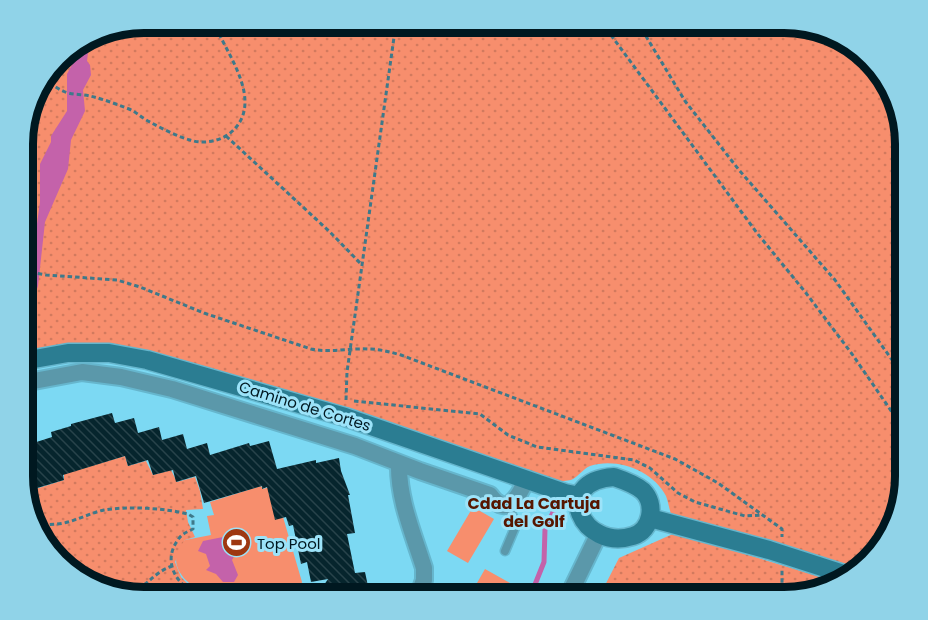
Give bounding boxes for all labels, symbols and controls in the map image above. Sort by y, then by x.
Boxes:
street label: Camino de Cortes [236,376,374,436]
district label: Cdad La Cartuja del Golf [468,492,600,533]
sports icon: Top Pool [220,527,252,559]
place label: Top Pool [257,533,320,554]

